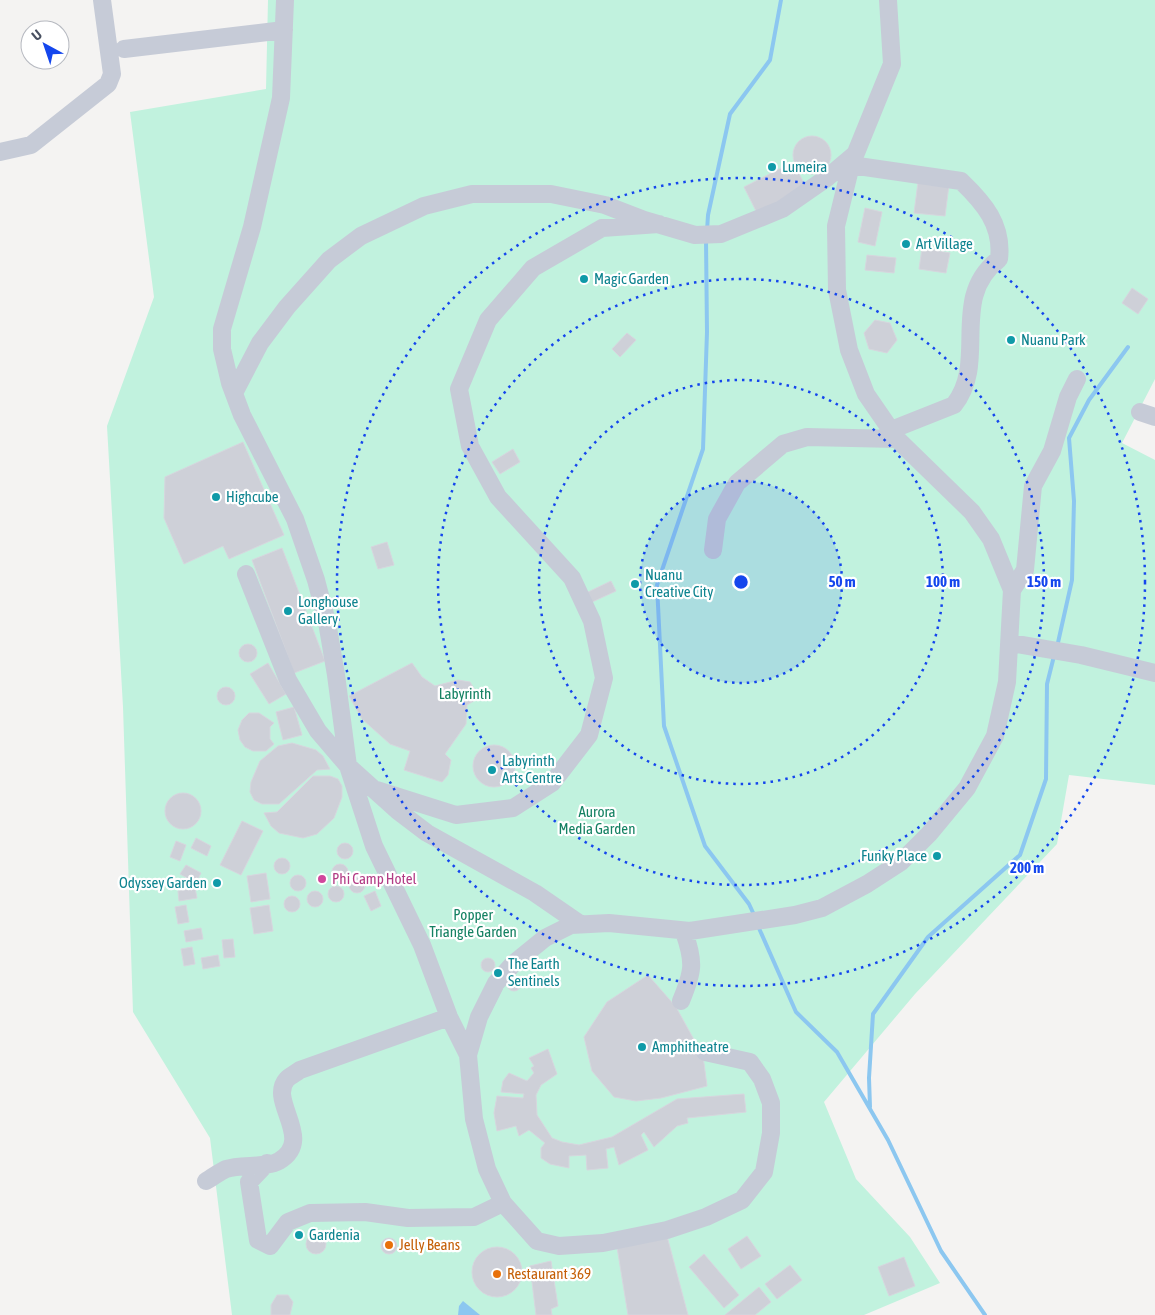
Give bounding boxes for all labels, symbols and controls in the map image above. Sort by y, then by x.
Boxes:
north arrow [20,20,70,70]
text: U [28,26,45,44]
place label: Lumeira [782,158,827,175]
marker: Lumeira [766,161,778,173]
place label: Art Village [916,235,973,252]
marker: Art Village [900,238,912,250]
place label: Magic Garden [594,270,669,287]
marker: Magic Garden [578,273,590,285]
place label: Nuanu Park [1021,331,1086,348]
marker: Nuanu Park [1005,334,1017,346]
place label: Highcube [226,488,279,505]
marker: Highcube [210,491,222,503]
place label: Nuanu Creative City [645,566,713,600]
centre of rings [732,573,750,591]
text: 50 m [829,573,856,590]
text: 100 m [926,573,960,590]
text: 150 m [1027,573,1061,590]
marker: Nuanu Creative City [629,578,641,590]
place label: Longhouse Gallery [298,593,358,627]
marker: Longhouse Gallery [282,605,294,617]
park label: Labyrinth [439,685,491,702]
place label: Labyrinth Arts Centre [502,752,562,786]
marker: Labyrinth Arts Centre [486,764,498,776]
park label: Aurora Media Garden [559,803,635,837]
place label: Funky Place [861,847,927,864]
marker: Funky Place [931,850,943,862]
text: 200 m [1010,859,1044,876]
place label: Phi Camp Hotel [332,870,417,887]
marker: Phi Camp Hotel [316,873,328,885]
place label: Odyssey Garden [119,874,207,891]
marker: Odyssey Garden [211,877,223,889]
park label: Popper Triangle Garden [429,906,517,940]
place label: The Earth Sentinels [508,955,560,989]
marker: The Earth Sentinels [492,967,504,979]
place label: Amphitheatre [652,1038,729,1055]
marker: Amphitheatre [636,1041,648,1053]
place label: Gardenia [309,1226,360,1243]
marker: Gardenia [293,1229,305,1241]
place label: Jelly Beans [399,1236,460,1253]
marker: Jelly Beans [383,1239,395,1251]
place label: Restaurant 369 [507,1265,591,1282]
marker: Restaurant 369 [491,1268,503,1280]

